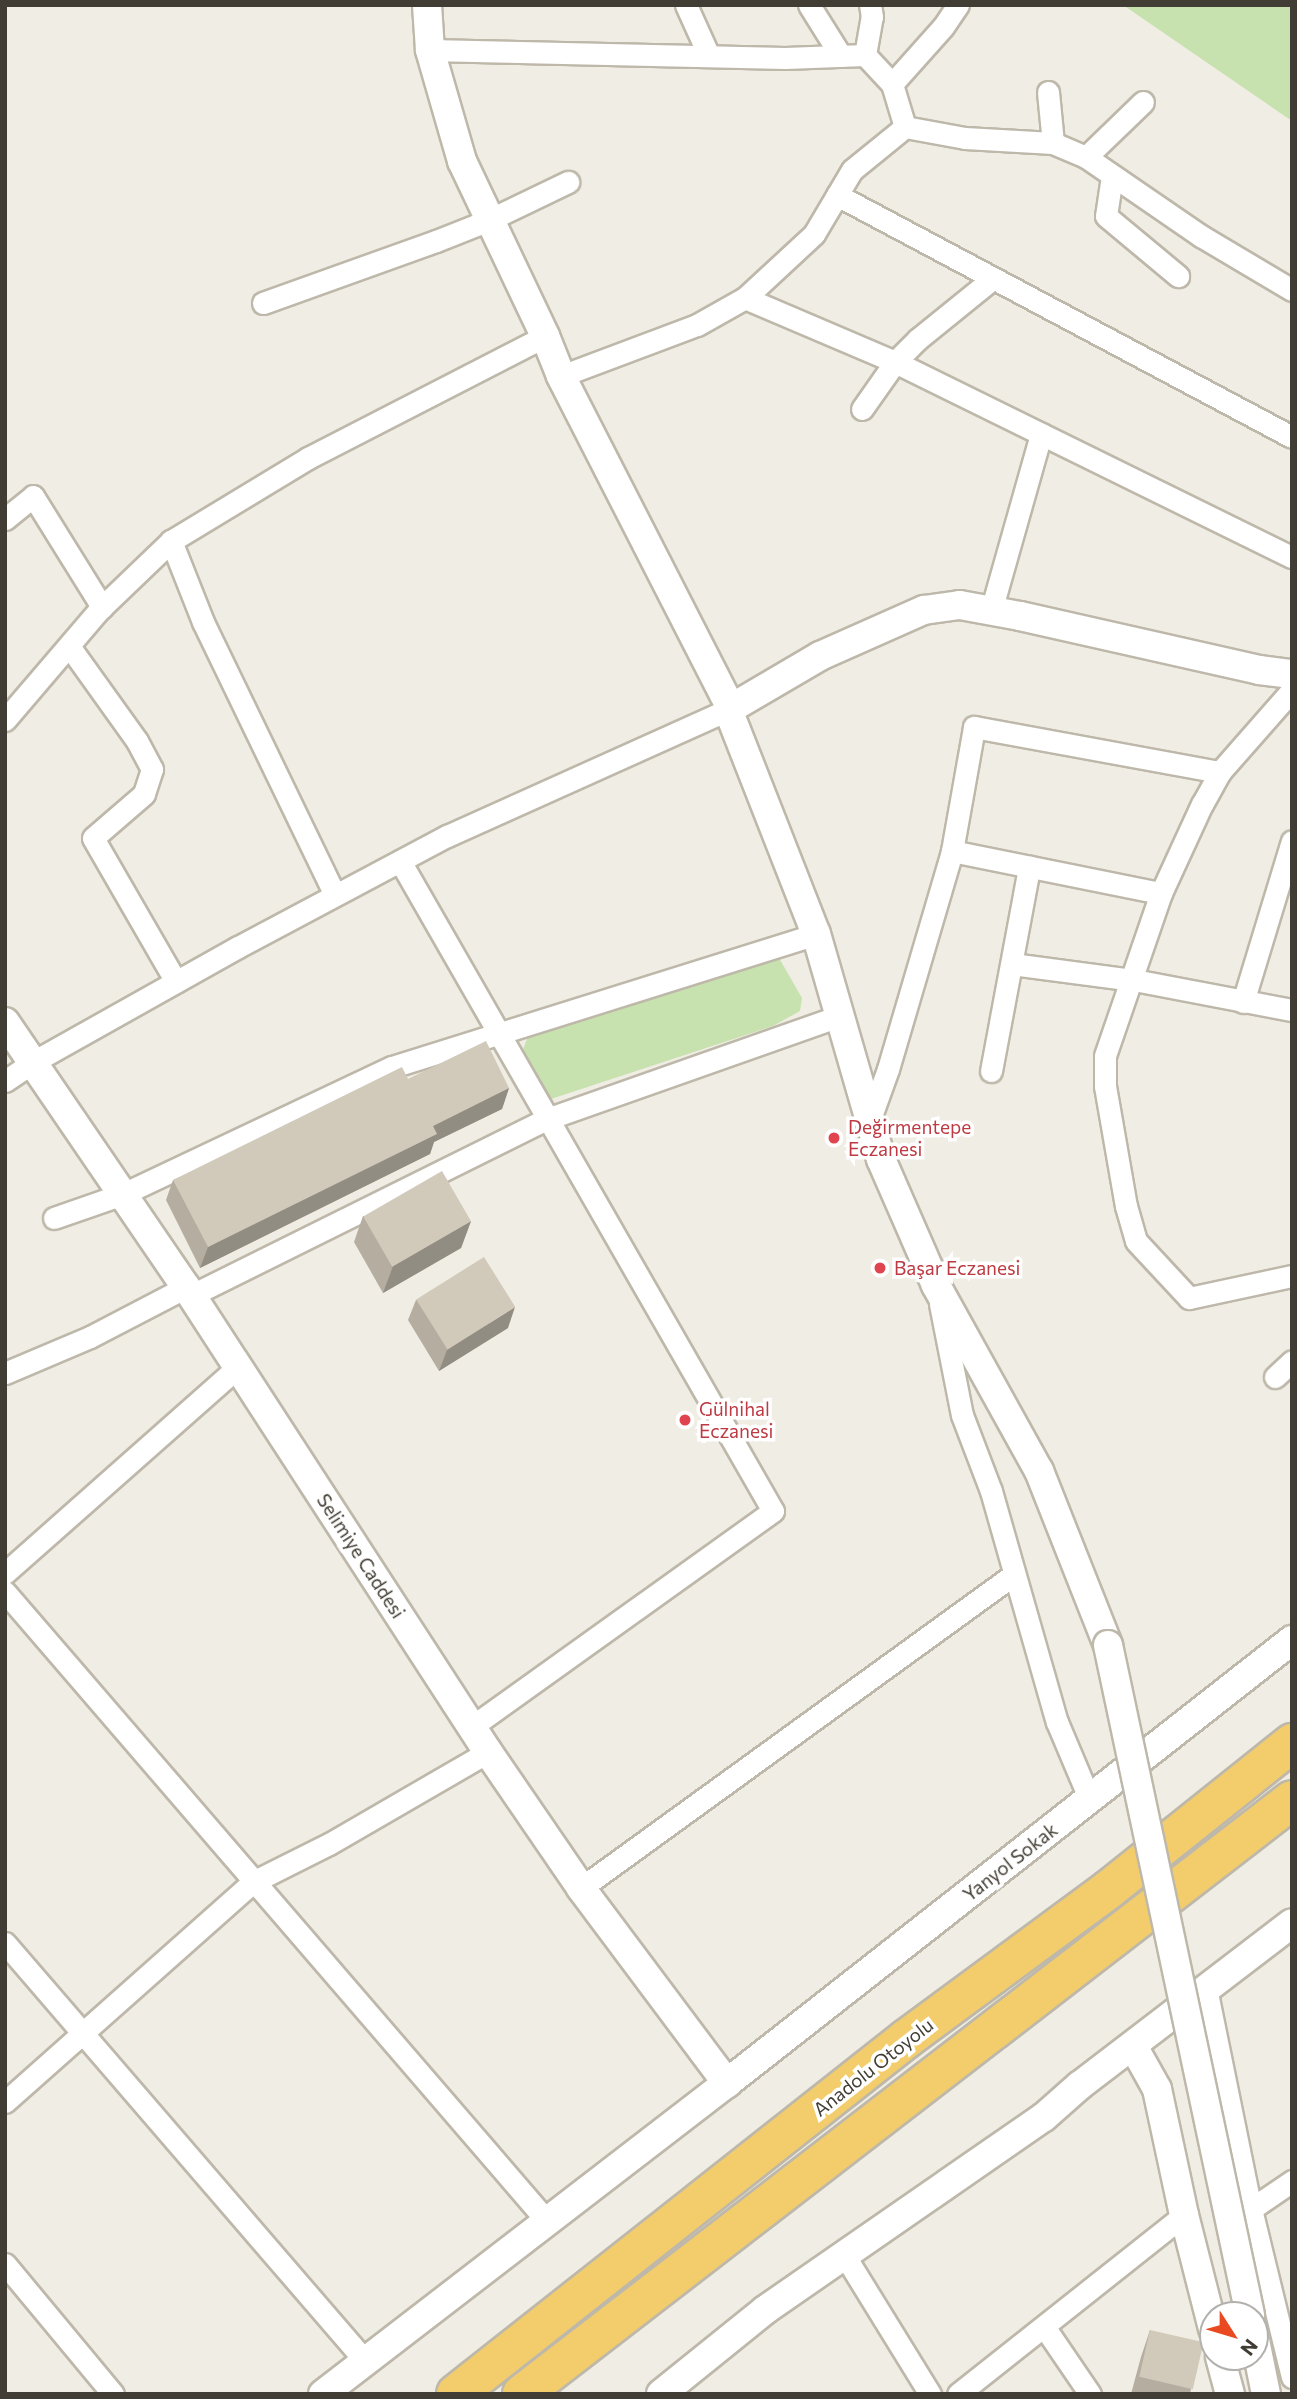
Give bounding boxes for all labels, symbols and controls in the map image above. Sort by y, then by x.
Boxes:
place label: Değirmentepe Eczanesi [848,1116,971,1160]
marker: Değirmentepe Eczanesi [826,1130,842,1146]
place label: Başar Eczanesi [894,1257,1021,1279]
marker: Başar Eczanesi [872,1260,888,1276]
place label: Gülnihal Eczanesi [699,1398,773,1442]
marker: Gülnihal Eczanesi [677,1412,693,1428]
street label: Selimiye Caddesi [312,1489,410,1623]
street label: Yanyol Sokak [958,1818,1062,1906]
street label: Anadolu Otoyolu [809,2013,937,2121]
north arrow [1199,2301,1269,2371]
text: N [1236,2335,1263,2360]

